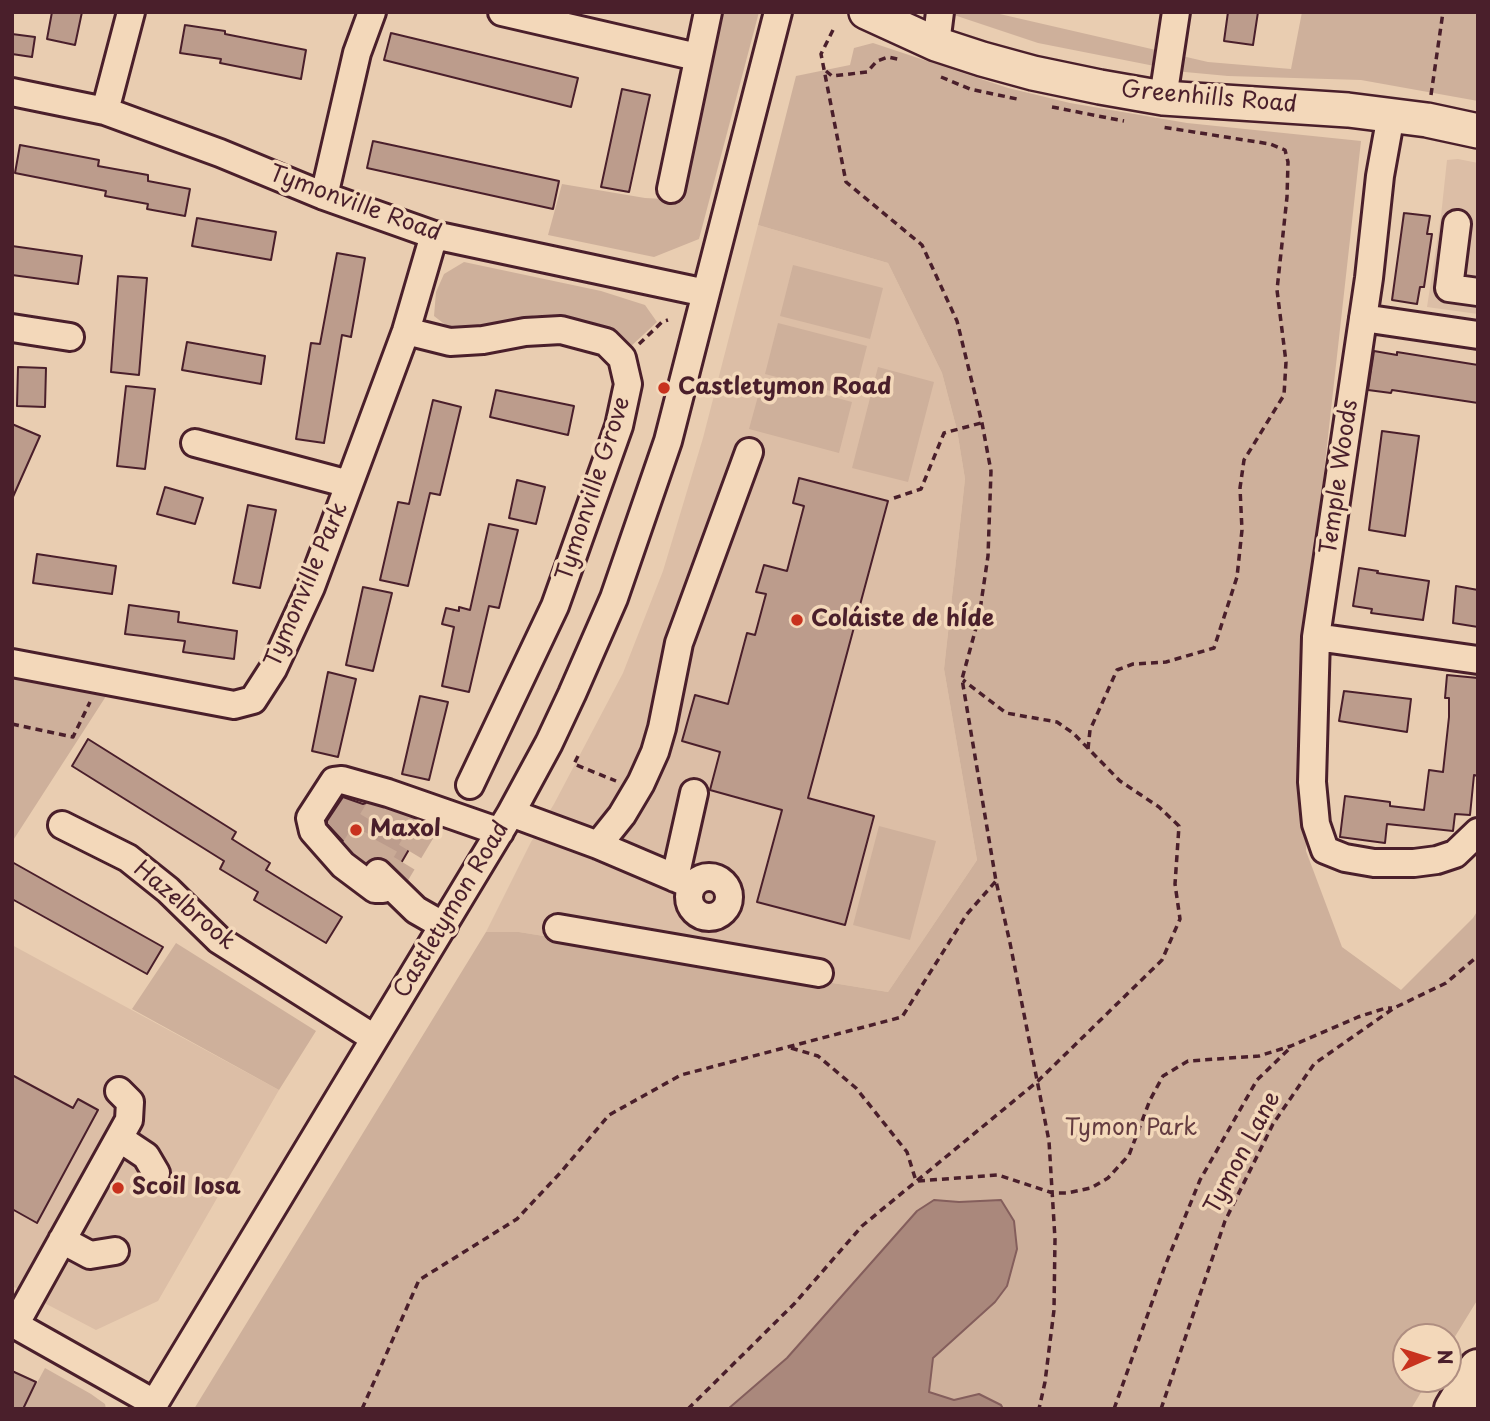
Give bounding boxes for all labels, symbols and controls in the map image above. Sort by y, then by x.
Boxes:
street label: Greenhills Road [1120,77,1298,119]
street label: Tymonville Road [265,160,445,248]
place label: Castletymon Road [678,374,891,402]
marker: Castletymon Road [656,380,672,396]
street label: Tymonville Grove [551,393,637,585]
street label: Temple Woods [1315,398,1365,556]
street label: Tymonville Park [260,498,354,672]
place label: Coláiste de hÍde [811,606,994,634]
marker: Coláiste de hÍde [789,612,805,628]
place label: Maxol [370,816,441,844]
street label: Castletymon Road [388,817,516,1003]
marker: Maxol [348,822,364,838]
street label: Hazelbrook [127,855,241,957]
street label: Tymon Lane [1199,1087,1287,1219]
park label: Tymon Park [1065,1115,1197,1143]
place label: Scoil Iosa [132,1174,241,1202]
marker: Scoil Iosa [110,1180,126,1196]
north arrow [1392,1323,1462,1393]
text: N [1432,1349,1460,1365]

